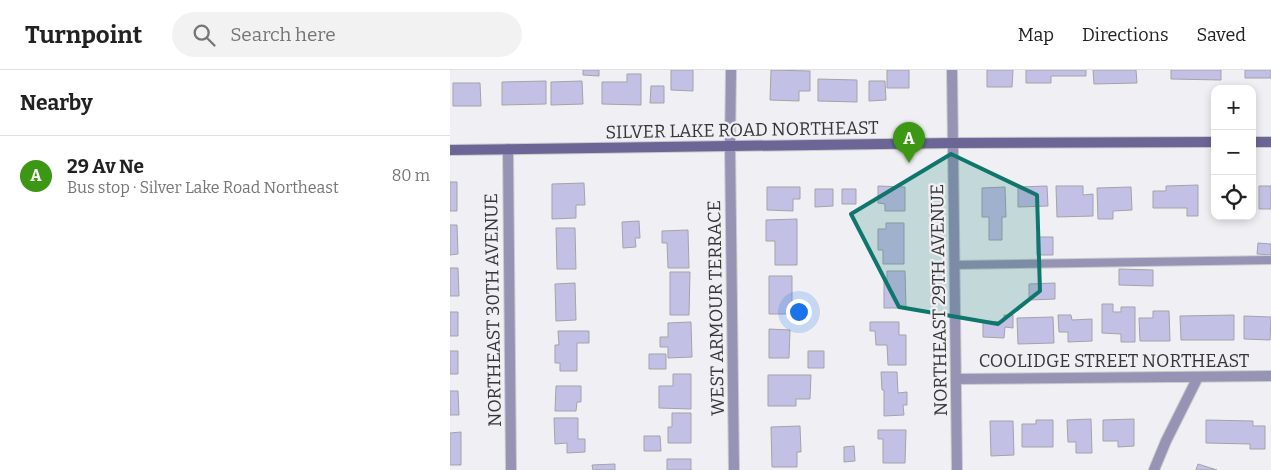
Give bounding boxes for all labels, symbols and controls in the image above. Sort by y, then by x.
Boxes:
search box [172,12,522,57]
text: Turnpoint [25,21,142,49]
icon: search [190,21,218,49]
text: Search here [230,23,336,46]
text: Map [1018,24,1054,46]
text: Directions [1082,24,1169,46]
text: Saved [1197,24,1246,46]
map controls [1211,85,1256,220]
button: + [1211,85,1256,130]
text: Nearby [20,90,93,116]
street label: SILVER LAKE ROAD NORTHEAST [605,117,879,143]
pin: A [893,122,925,163]
button: − [1211,130,1256,175]
text: 29 Av Ne [67,155,144,178]
text: A [30,166,42,185]
text: 80 m [392,166,430,185]
button: locate [1211,175,1256,220]
text: Bus stop · Silver Lake Road Northeast [67,178,339,197]
street label: NORTHEAST 29TH AVENUE [926,184,952,416]
street label: NORTHEAST 30TH AVENUE [480,193,506,427]
street label: WEST ARMOUR TERRACE [703,200,729,416]
your location [786,299,812,325]
street label: COOLIDGE STREET NORTHEAST [979,350,1250,372]

